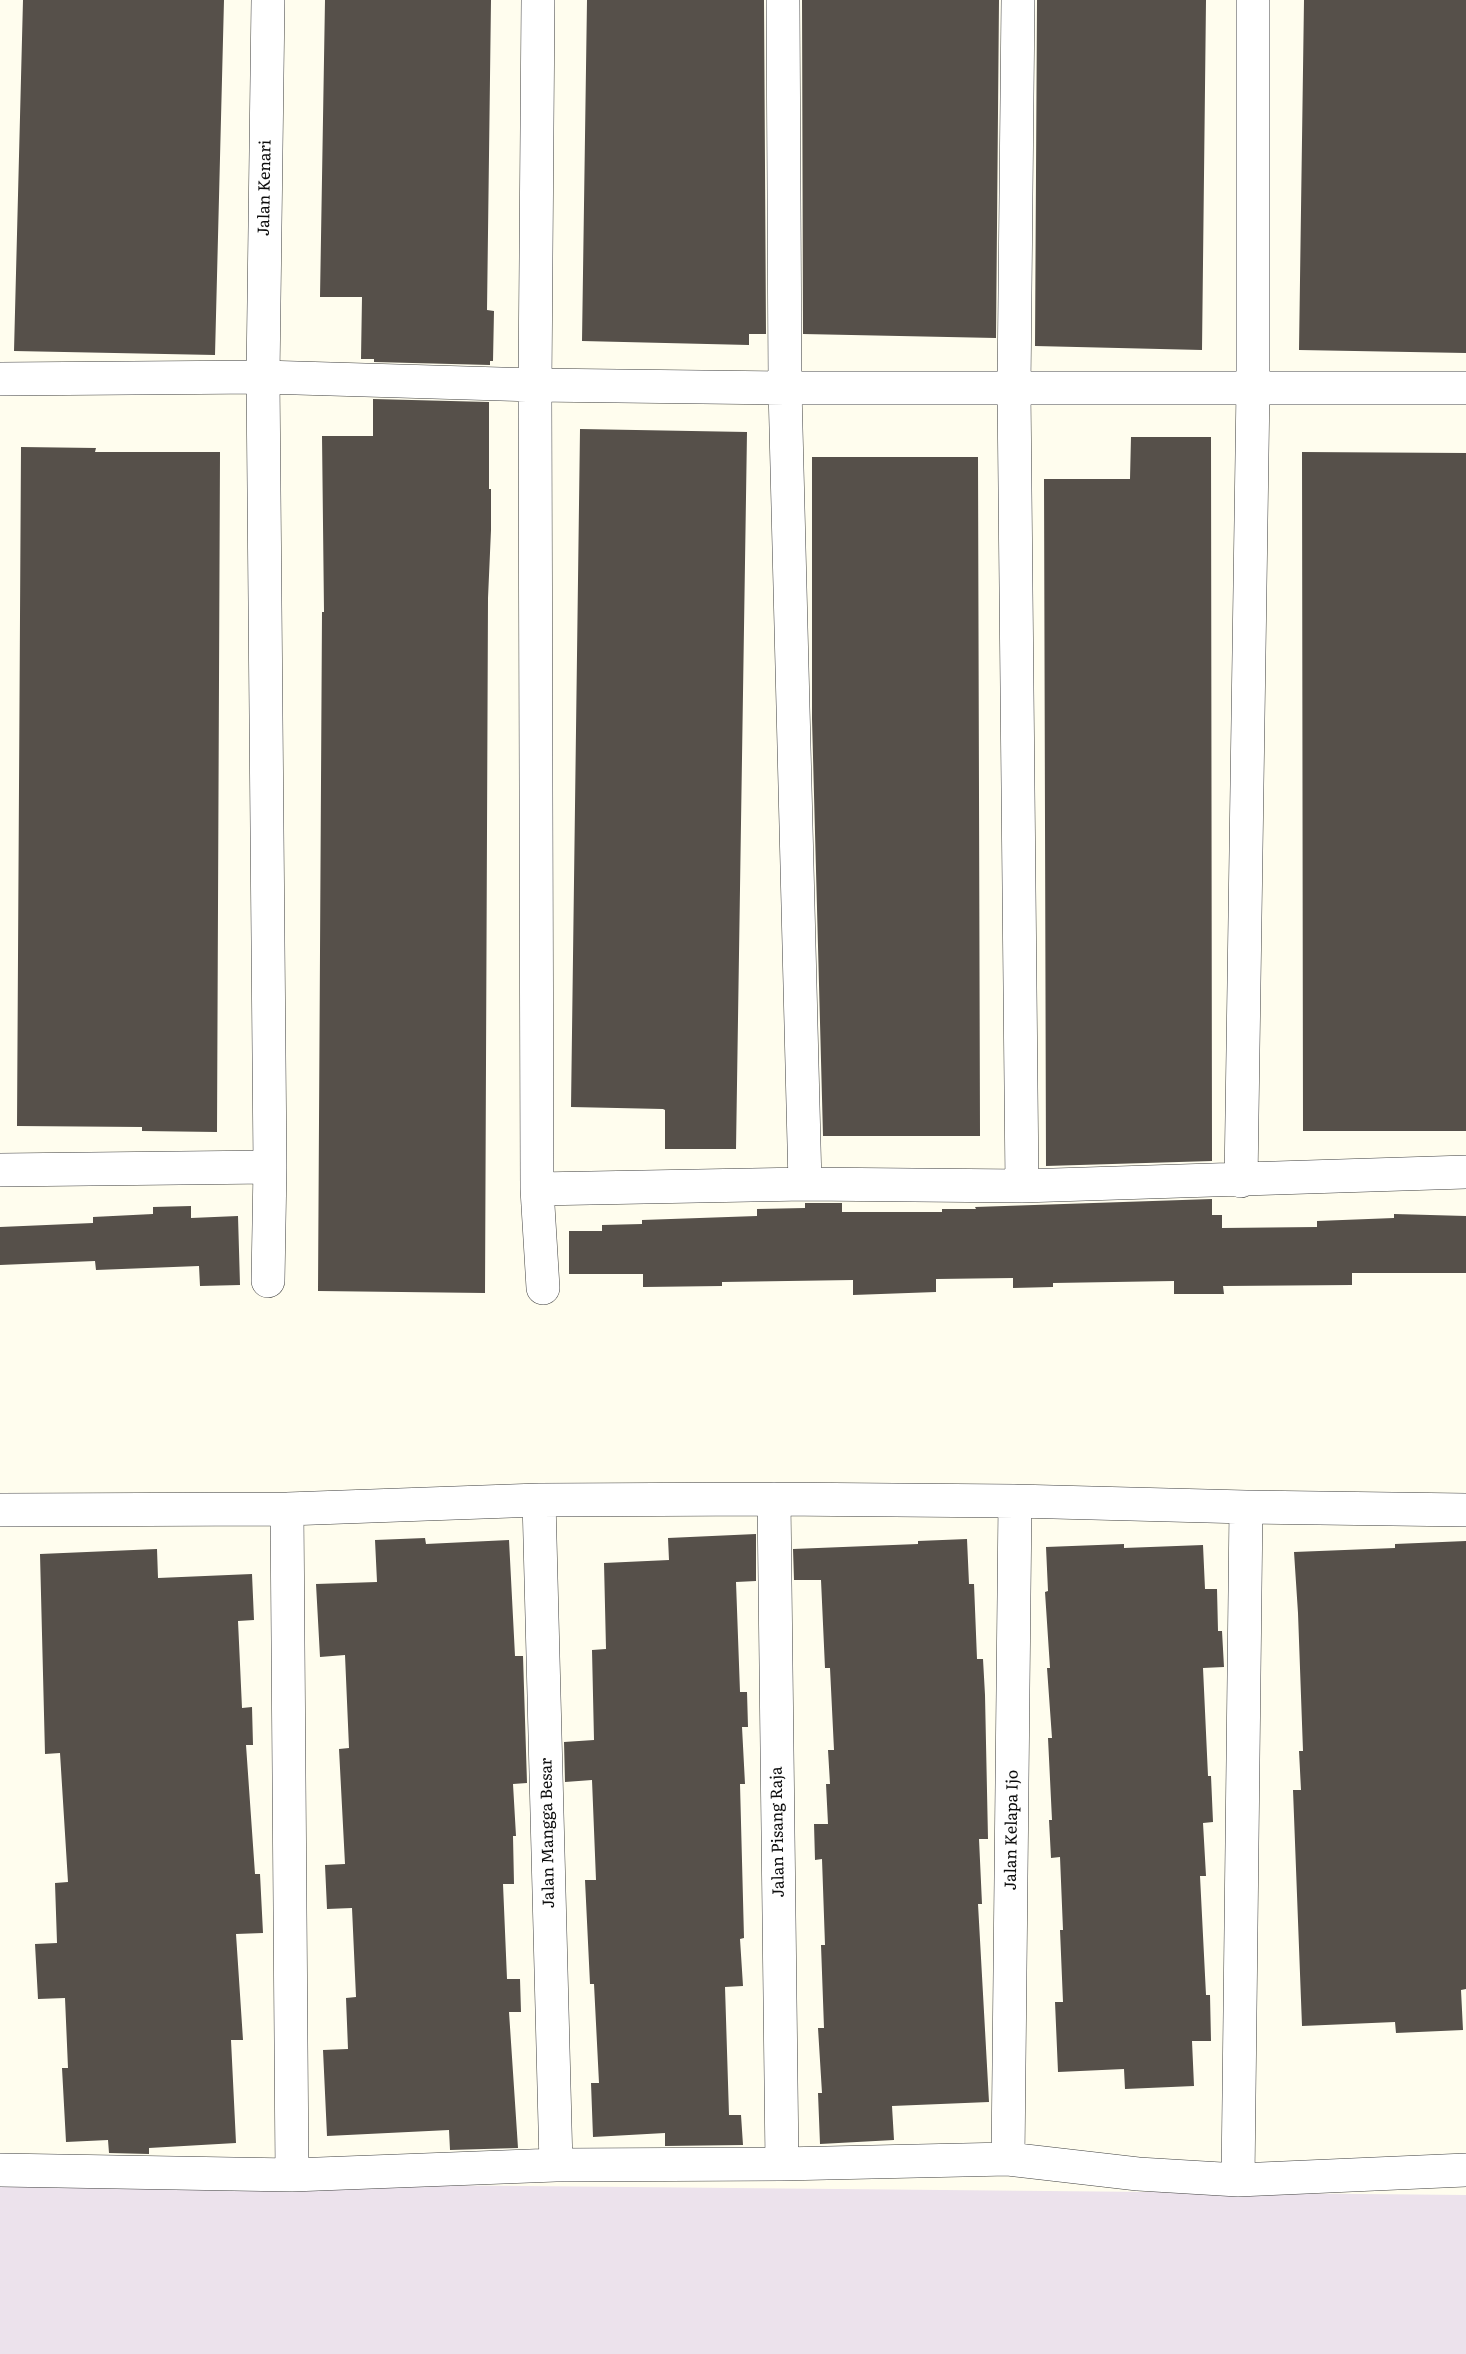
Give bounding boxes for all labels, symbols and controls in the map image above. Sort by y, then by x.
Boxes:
street label: Jalan Kenari [255,140,275,236]
street label: Jalan Mangga Besar [537,1757,559,1909]
street label: Jalan Pisang Raja [767,1766,789,1898]
street label: Jalan Kelapa Ijo [1001,1770,1023,1890]

